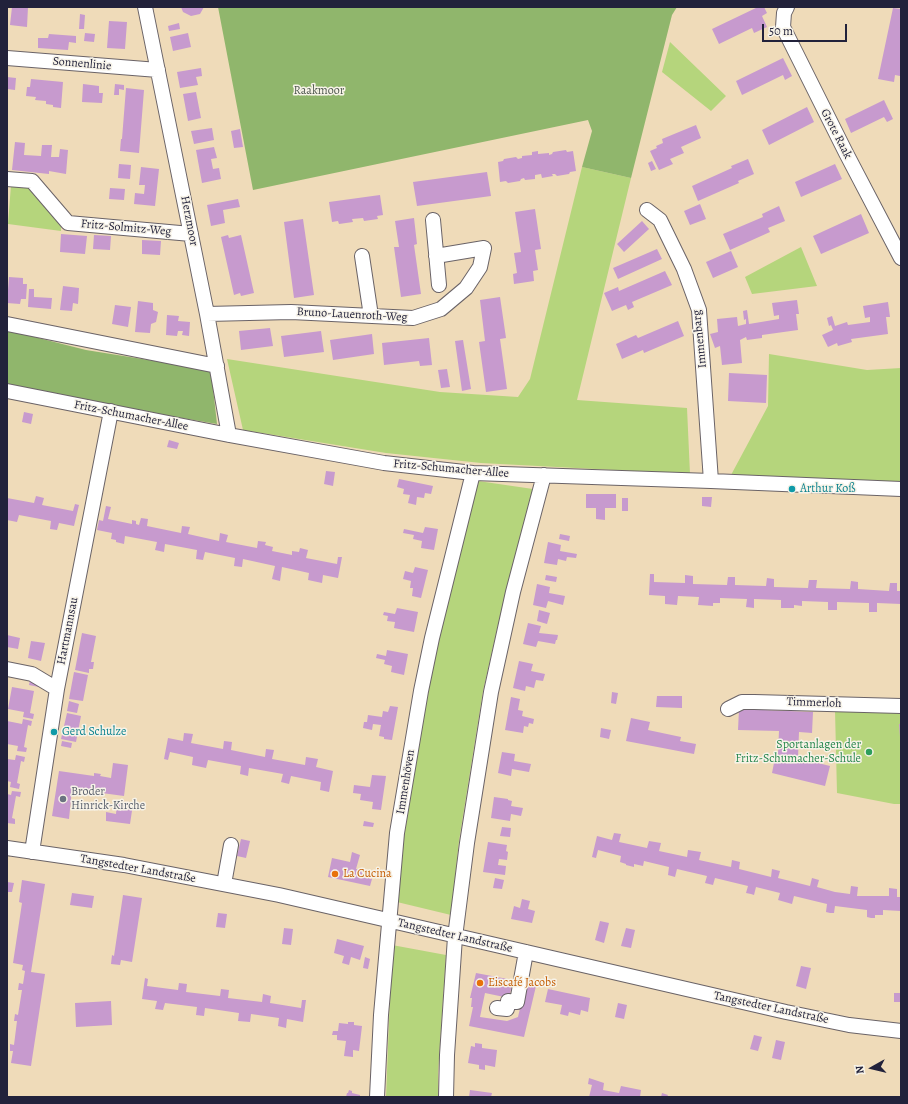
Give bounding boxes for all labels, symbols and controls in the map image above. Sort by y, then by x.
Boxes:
scale bar [764,16,849,42]
text: 50 m [769,23,793,39]
street label: Sonnenlinie [52,54,112,74]
park label: Raakmoor [294,84,344,98]
street label: Grote Raak [817,107,855,161]
street label: Herzmoor [177,195,201,247]
street label: Fritz-Solmitz-Weg [80,217,172,239]
street label: Bruno-Lauenroth-Weg [296,305,408,325]
street label: Immenbarg [690,309,710,369]
street label: Fritz-Schumacher-Allee [73,398,189,434]
street label: Fritz-Schumacher-Allee [393,457,509,481]
place label: Arthur Koß [800,482,855,496]
marker: Arthur Koß [787,484,797,494]
street label: Hartmannsau [54,596,82,666]
street label: Timmerloh [786,695,842,711]
place label: Gerd Schulze [62,725,126,739]
marker: Gerd Schulze [49,727,59,737]
place label: Sportanlagen der Fritz-Schumacher-Schule [735,738,861,766]
marker: Sportanlagen der Fritz-Schumacher-Schule [864,747,874,757]
street label: Immenhöven [394,749,418,815]
place label: Broder Hinrick-Kirche [71,785,145,813]
marker: Broder Hinrick-Kirche [58,794,68,804]
street label: Tangstedter Landstraße [79,852,197,886]
place label: La Cucina [343,867,392,881]
marker: La Cucina [330,869,340,879]
street label: Tangstedter Landstraße [396,916,514,956]
place label: Eiscafé Jacobs [488,976,556,990]
marker: Eiscafé Jacobs [475,978,485,988]
street label: Tangstedter Landstraße [712,989,830,1027]
north arrow [852,1048,892,1088]
text: N [852,1065,868,1075]

